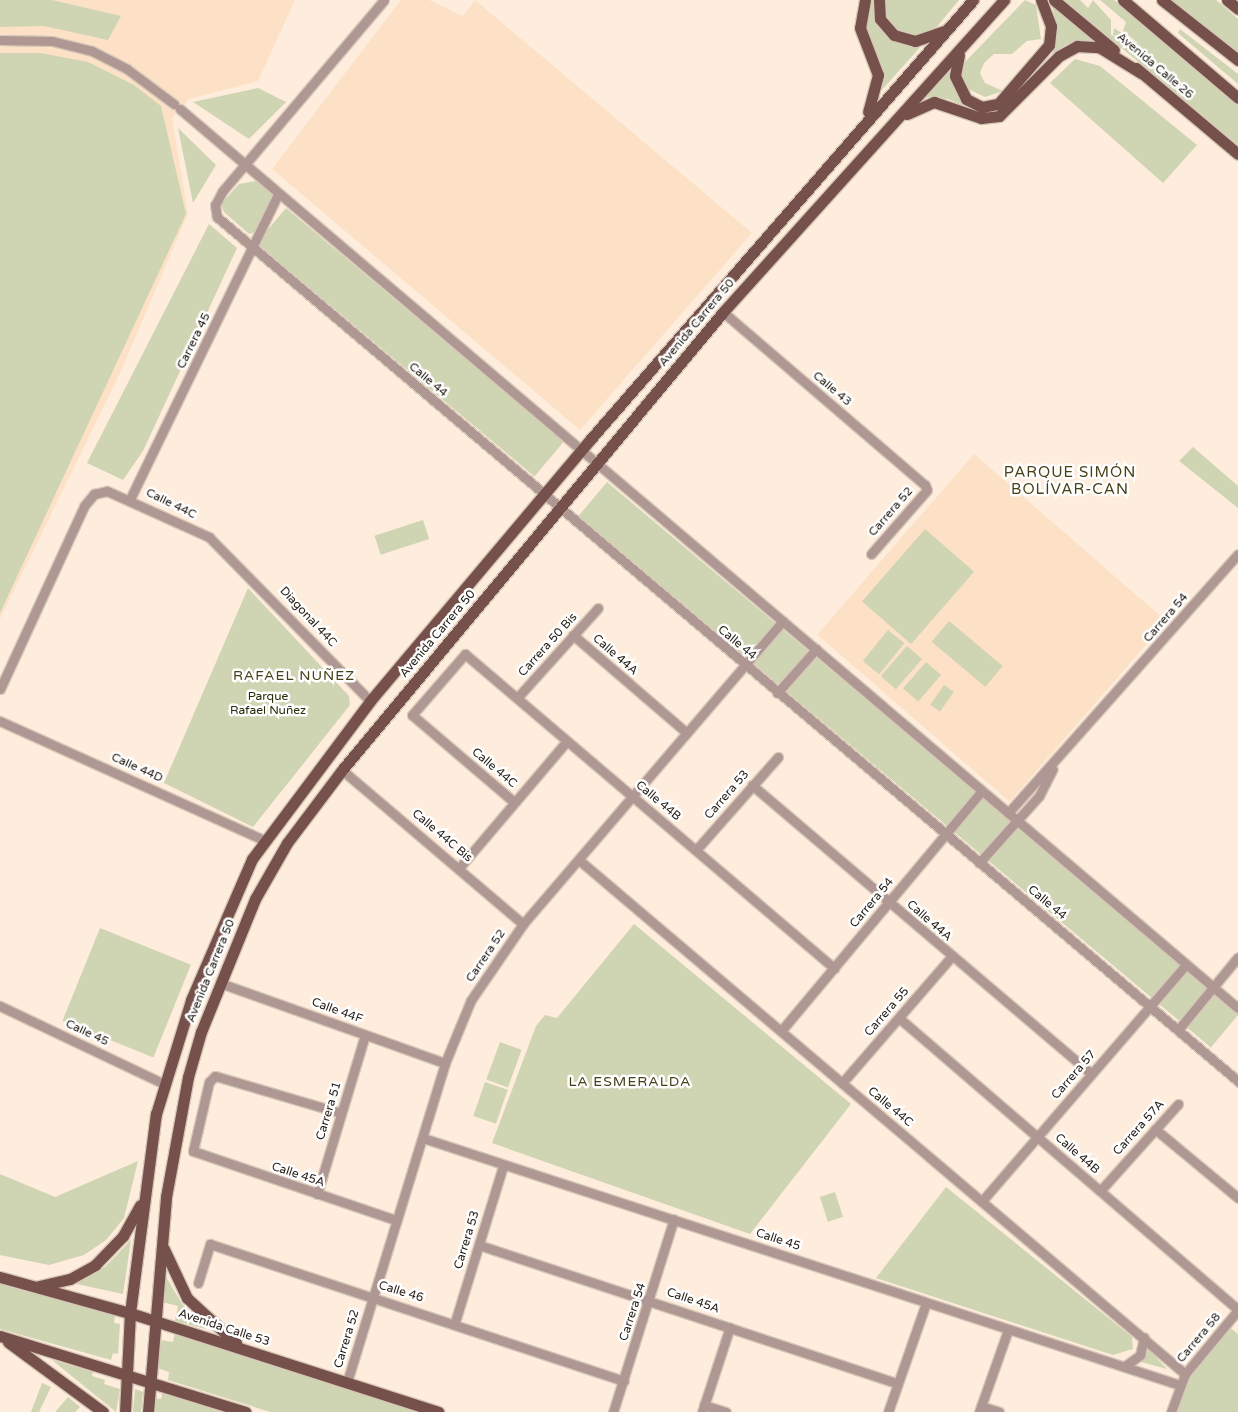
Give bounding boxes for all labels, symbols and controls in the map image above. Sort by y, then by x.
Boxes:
street label: Avenida Calle 26 [1114,30,1196,102]
street label: Avenida Carrera 50 [656,276,738,370]
street label: Carrera 45 [174,311,214,371]
street label: Calle 44 [406,360,450,400]
street label: Calle 43 [810,369,854,409]
district label: PARQUE SIMÓN BOLÍVAR-CAN [1002,463,1138,498]
street label: Carrera 52 [866,484,916,540]
street label: Calle 44C [143,486,199,522]
street label: Diagonal 44C [276,584,340,650]
street label: Avenida Carrera 50 [397,587,479,681]
street label: Carrera 54 [1141,590,1191,646]
street label: Carrera 50 Bis [516,610,580,680]
street label: Calle 44 [715,623,759,663]
street label: Calle 44A [590,632,640,678]
district label: RAFAEL NUÑEZ [231,668,357,684]
park label: Parque Rafael Nuñez [230,690,306,718]
street label: Calle 44C [469,745,519,791]
street label: Calle 44D [109,750,165,786]
street label: Carrera 53 [702,767,752,823]
street label: Calle 44B [633,778,683,824]
street label: Calle 44C Bis [409,807,475,865]
street label: Carrera 54 [847,875,897,931]
street label: Calle 44 [1025,883,1069,923]
street label: Calle 44A [904,898,954,944]
street label: Avenida Carrera 50 [184,917,238,1025]
street label: Carrera 52 [463,927,509,985]
street label: Carrera 55 [862,984,912,1040]
street label: Calle 44F [309,995,365,1027]
street label: Calle 45 [63,1017,111,1049]
street label: Carrera 57 [1049,1047,1099,1103]
district label: LA ESMERALDA [567,1074,693,1090]
street label: Carrera 51 [313,1080,345,1142]
street label: Calle 44C [865,1084,915,1130]
street label: Carrera 57A [1110,1097,1168,1159]
street label: Calle 44B [1052,1131,1102,1177]
street label: Calle 45A [270,1160,326,1190]
street label: Carrera 53 [451,1209,483,1271]
street label: Calle 45 [754,1226,802,1254]
street label: Calle 46 [377,1278,425,1306]
street label: Carrera 54 [617,1281,649,1343]
street label: Calle 45A [665,1285,721,1317]
street label: Avenida Calle 53 [176,1306,272,1350]
street label: Carrera 52 [331,1308,363,1370]
street label: Carrera 58 [1174,1310,1224,1366]

